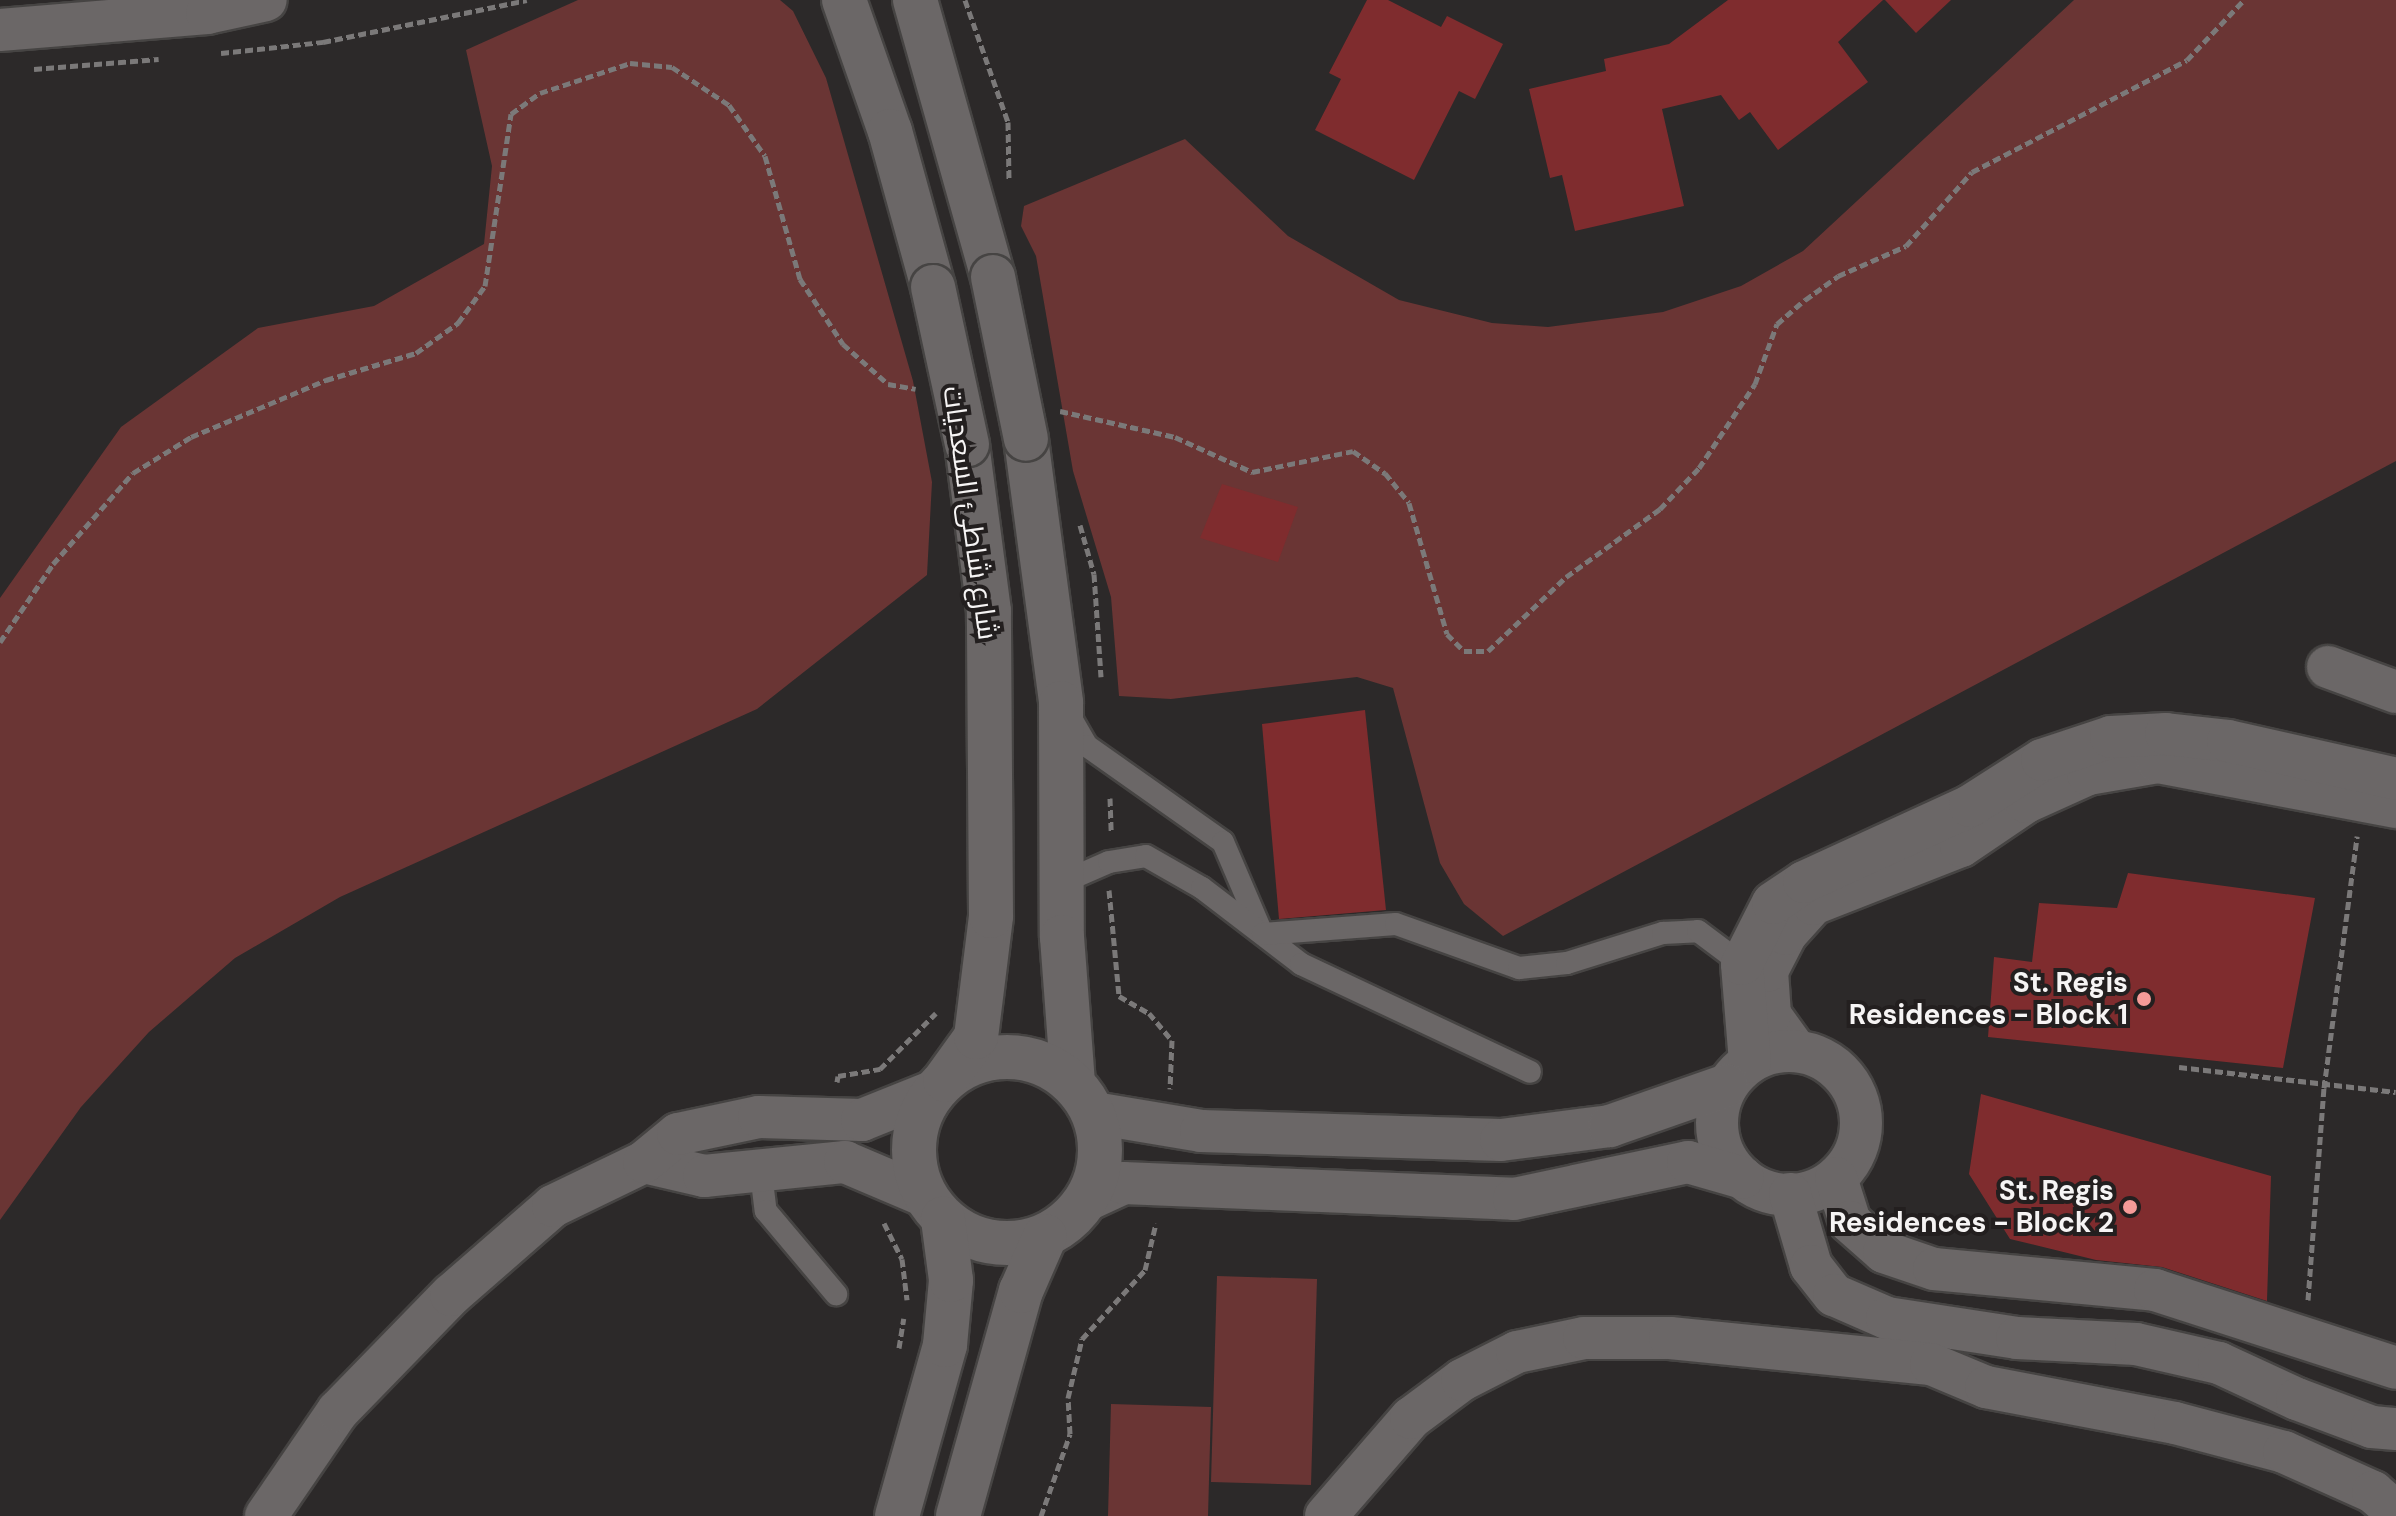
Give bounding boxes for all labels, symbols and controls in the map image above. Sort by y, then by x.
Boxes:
street label: شارع شاطئ السعديات [936,384,1004,642]
place label: St. Regis Residences - Block 1 [1849,966,2128,1032]
marker: St. Regis Residences - Block 1 [2135,990,2153,1008]
place label: St. Regis Residences - Block 2 [1829,1174,2114,1240]
marker: St. Regis Residences - Block 2 [2121,1198,2139,1216]

